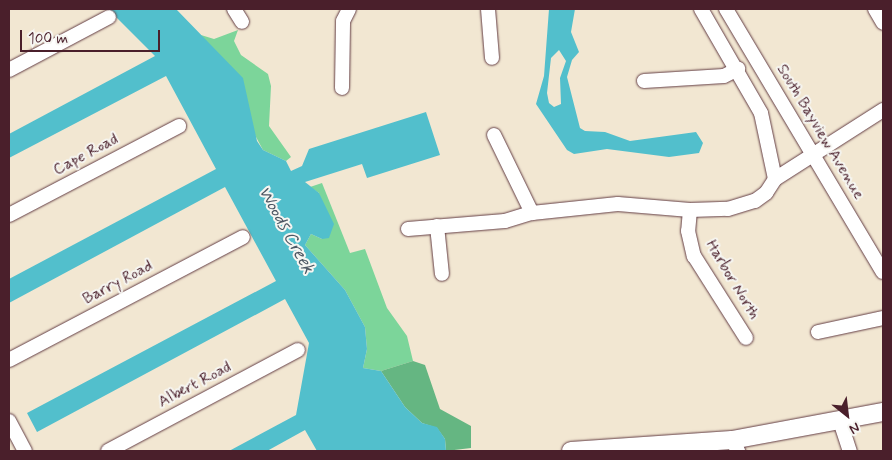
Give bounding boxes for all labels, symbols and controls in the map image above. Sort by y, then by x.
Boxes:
scale bar [22,20,162,52]
text: 100 m [28,29,68,49]
street label: South Bayview Avenue [773,63,867,201]
street label: Cape Road [51,130,121,180]
water label: Woods Creek [253,182,319,278]
street label: Harbor North [701,237,763,323]
street label: Barry Road [80,257,156,309]
street label: Albert Road [156,358,234,412]
north arrow [822,390,872,440]
text: N [846,418,863,438]

